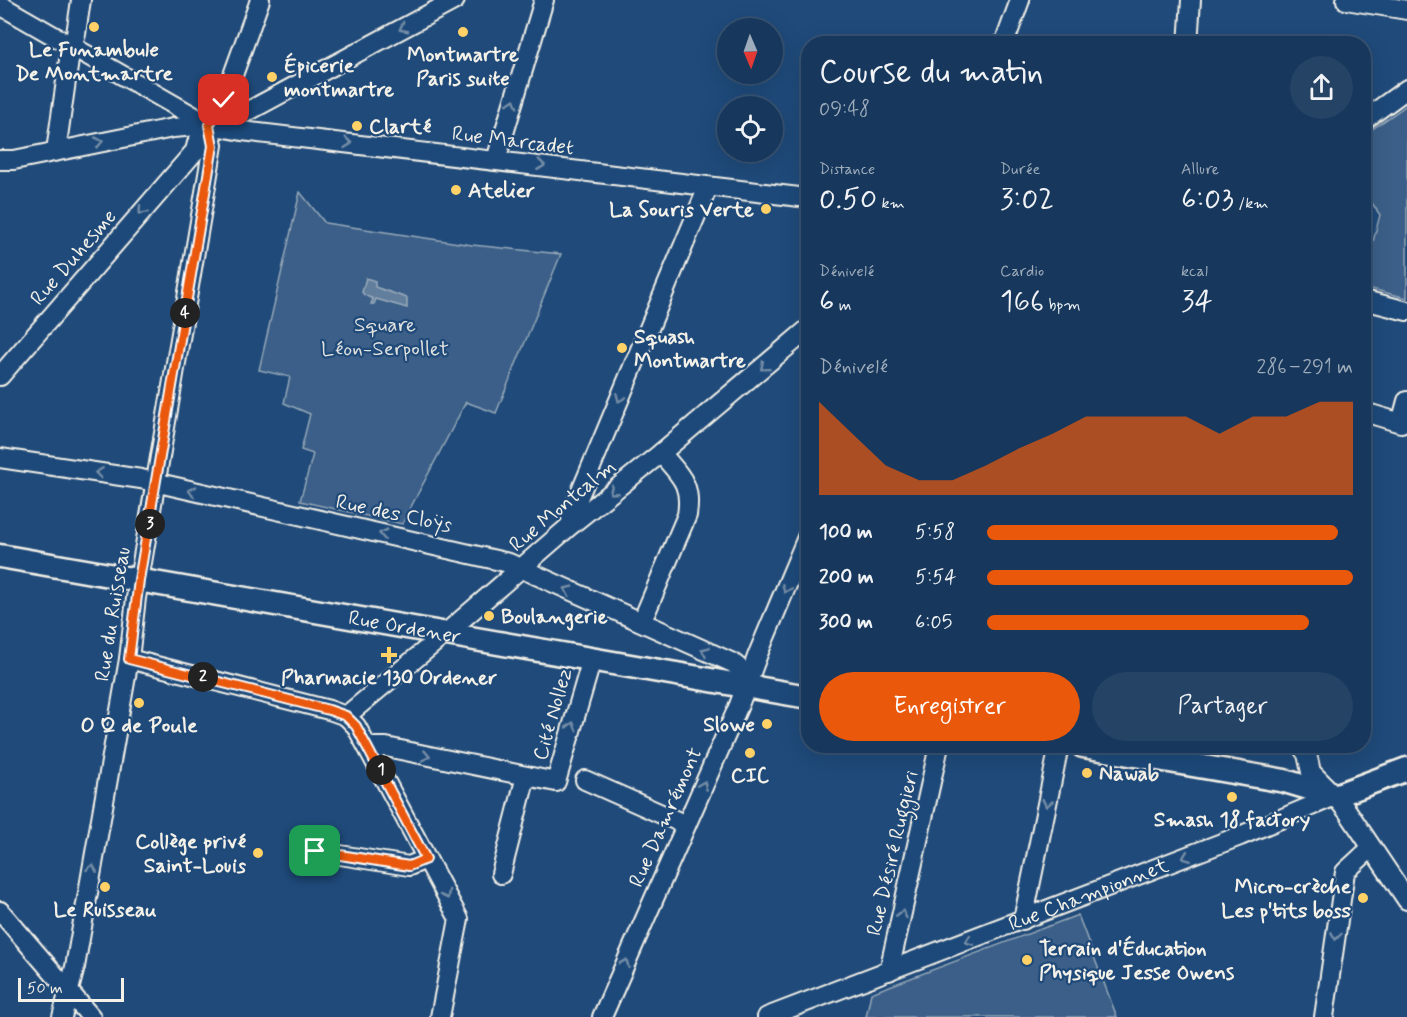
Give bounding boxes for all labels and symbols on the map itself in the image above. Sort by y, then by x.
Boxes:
north arrow [717,18,783,84]
marker: Le Funambule De Montmartre [87,20,101,34]
one-way arrow [399,20,410,32]
marker: Montmartre Paris suite [456,25,470,39]
place label: Le Funambule De Montmartre [15,36,173,88]
place label: Montmartre Paris suite [407,41,519,93]
place label: Épicerie montmartre [284,52,394,104]
marker: Épicerie montmartre [265,70,279,84]
pin [198,74,249,125]
one-way arrow [506,99,518,109]
place label: Clarté [369,113,432,141]
marker: Clarté [350,119,364,133]
street label: Rue Marcadet [450,120,576,162]
one-way arrow [93,136,103,149]
one-way arrow [343,136,352,149]
one-way arrow [537,159,546,171]
place label: Atelier [468,177,535,205]
marker: Atelier [449,183,463,197]
place label: La Souris Verte [609,196,754,224]
marker: La Souris Verte [759,202,773,216]
street label: Rue Duhesme [24,204,123,312]
one-way arrow [139,205,150,216]
pin: 4 [170,298,200,328]
park label: Square Léon-Serpollet [321,311,449,363]
place label: Squash Montmartre [634,323,746,375]
marker: Squash Montmartre [615,341,629,355]
one-way arrow [760,360,771,371]
one-way arrow [615,392,627,403]
street label: Rue Montcalm [503,453,622,559]
one-way arrow [94,467,103,479]
one-way arrow [609,484,620,495]
one-way arrow [188,485,198,498]
street label: Rue des Cloÿs [333,488,455,540]
pin: 3 [135,509,165,539]
one-way arrow [378,528,388,541]
street label: Rue du Ruisseau [89,545,137,684]
one-way arrow [781,583,793,594]
one-way arrow [564,586,575,598]
place label: Boulangerie [501,603,608,631]
street label: Rue Ordener [346,604,463,651]
marker: Boulangerie [482,609,496,623]
one-way arrow [700,647,711,659]
marker: Pharmacie 130 Ordener [382,648,396,662]
pin: 2 [188,662,218,692]
place label: Pharmacie 130 Ordener [281,664,497,692]
street label: Cité Nollez [526,665,579,764]
marker: O Q de Poule [132,696,146,710]
place label: Slowe [703,711,755,739]
place label: O Q de Poule [81,712,198,740]
marker: Slowe [760,717,774,731]
one-way arrow [565,721,577,732]
street label: Rue Damrémont [623,743,709,892]
marker: CIC [743,746,757,760]
one-way arrow [421,749,431,762]
pin: 1 [366,755,396,785]
place label: Nawab [1099,760,1159,788]
place label: CIC [731,762,770,790]
marker: Nawab [1080,766,1094,780]
street label: Rue Désiré Ruggieri [860,768,928,939]
one-way arrow [696,780,708,791]
marker: Smash 18 factory [1225,790,1239,804]
one-way arrow [1042,798,1055,808]
place label: Smash 18 factory [1154,806,1310,834]
pin [289,825,340,876]
place label: Collège privé Saint-Louis [135,828,247,880]
marker: Collège privé Saint-Louis [251,846,265,860]
one-way arrow [1181,850,1192,862]
street label: Rue Championnet [1005,851,1173,938]
one-way arrow [85,863,97,872]
place label: Micro-crèche Les p'tits boss [1221,873,1352,925]
marker: Le Ruisseau [98,880,112,894]
one-way arrow [439,889,450,899]
marker: Micro-crèche Les p'tits boss [1356,891,1370,905]
place label: Le Ruisseau [53,896,157,924]
one-way arrow [894,909,907,919]
one-way arrow [1330,932,1342,941]
one-way arrow [964,933,975,946]
place label: Terrain d'Éducation Physique Jesse Owens [1039,935,1235,987]
marker: Terrain d'Éducation Physique Jesse Owens [1020,953,1034,967]
one-way arrow [618,959,630,970]
scale bar [18,975,124,1002]

